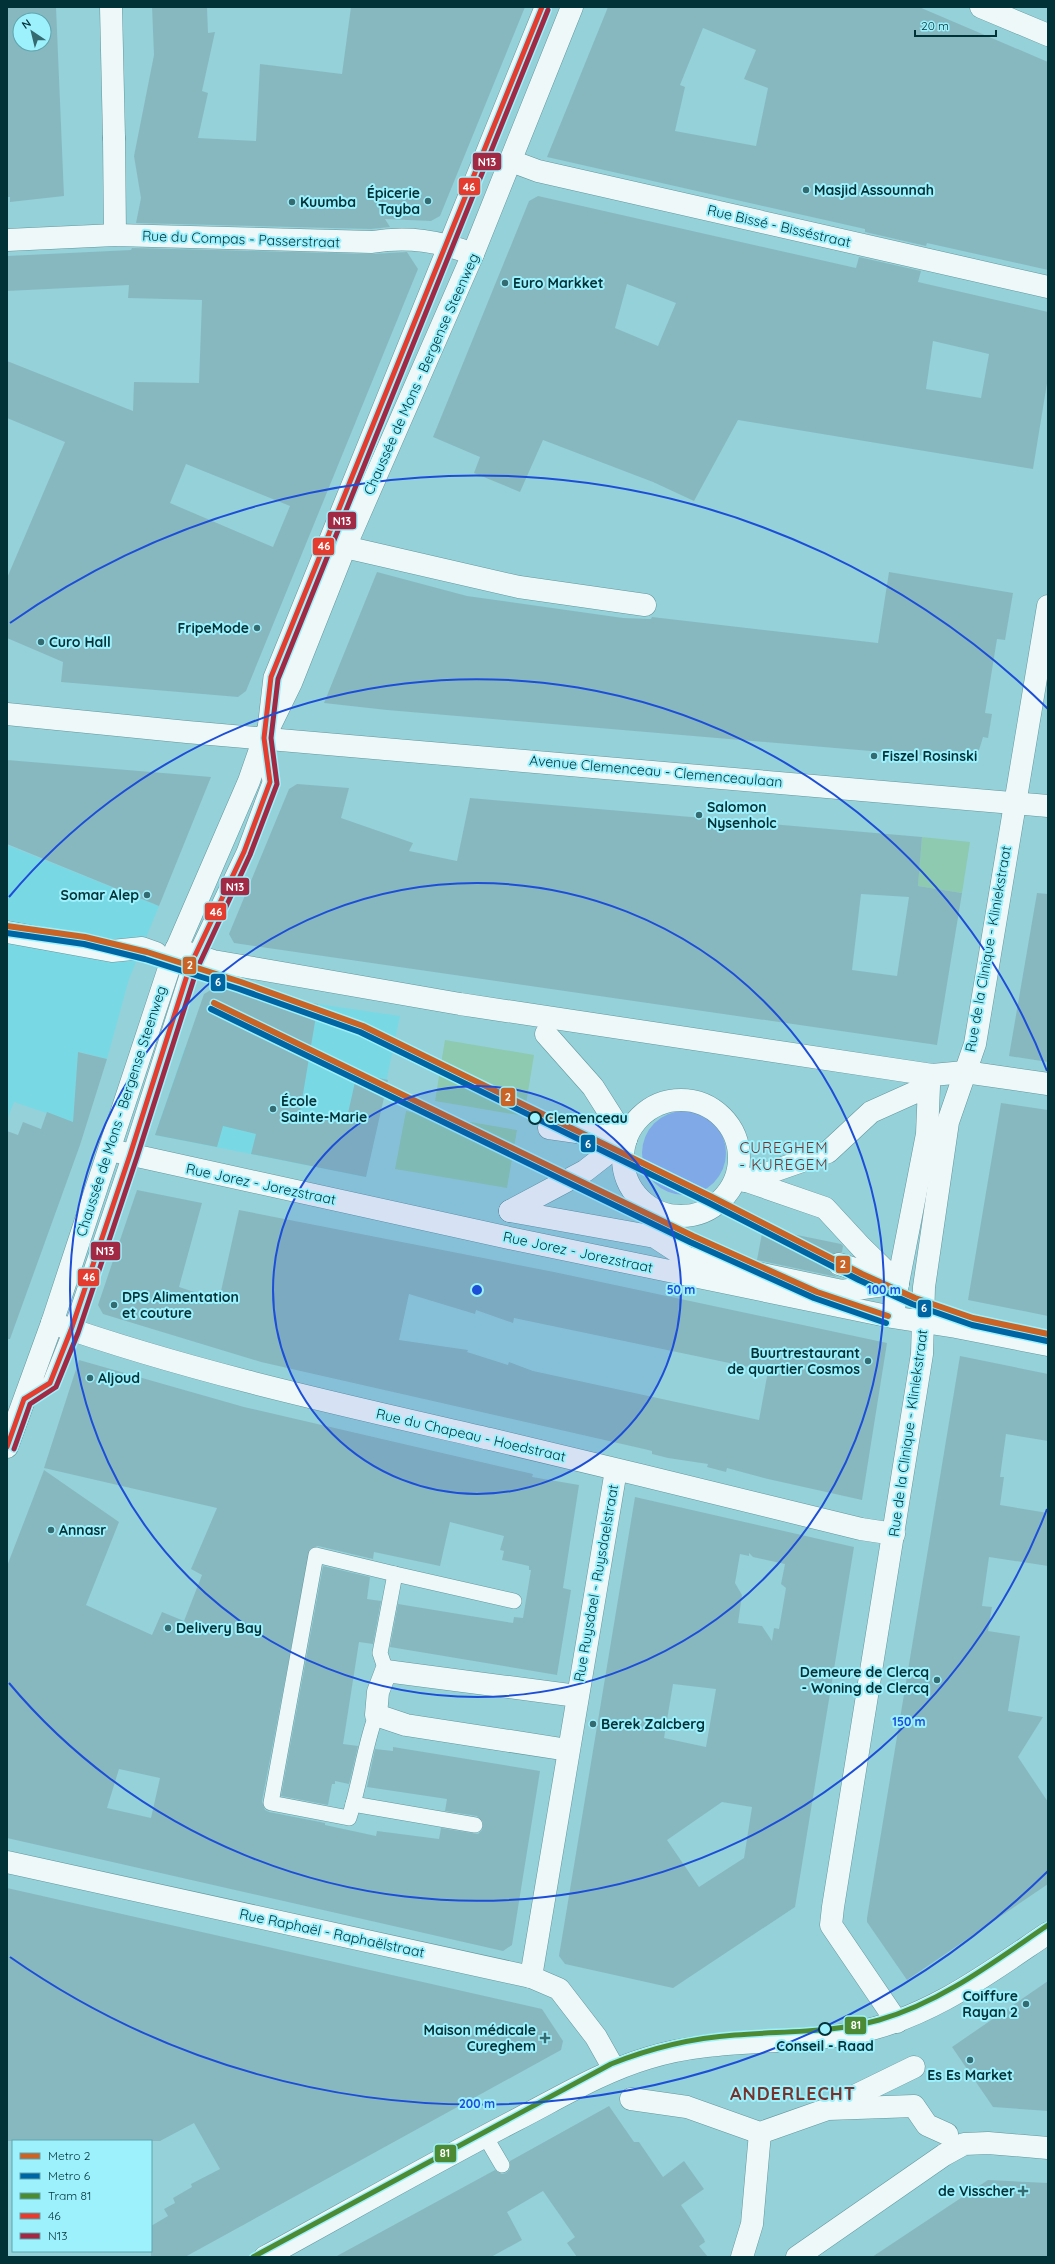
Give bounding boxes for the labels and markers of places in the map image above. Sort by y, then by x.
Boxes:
place label: Masjid Assounnah [814,181,934,199]
place label: Épicerie Tayba [367,184,420,218]
marker: Masjid Assounnah [801,185,811,195]
place label: Kuumba [300,193,356,211]
marker: Épicerie Tayba [423,196,433,206]
marker: Kuumba [287,197,297,207]
place label: Euro Markket [513,274,604,292]
marker: Euro Markket [500,278,510,288]
place label: FripeMode [178,619,249,637]
marker: FripeMode [252,623,262,633]
place label: Curo Hall [49,633,111,651]
marker: Curo Hall [36,637,46,647]
place label: Fiszel Rosinski [882,747,977,765]
marker: Fiszel Rosinski [869,751,879,761]
place label: Salomon Nysenholc [707,798,777,832]
marker: Salomon Nysenholc [694,810,704,820]
place label: Somar Alep [61,886,139,904]
marker: Somar Alep [142,890,152,900]
place label: École Sainte-Marie [281,1092,367,1126]
marker: École Sainte-Marie [268,1104,278,1114]
place label: Clemenceau [545,1109,628,1127]
marker: Clemenceau [528,1111,542,1125]
centre of rings [470,1283,484,1297]
place label: DPS Alimentation et couture [122,1288,239,1322]
marker: DPS Alimentation et couture [109,1300,119,1310]
place label: Buurtrestaurant de quartier Cosmos [727,1344,860,1378]
marker: Buurtrestaurant de quartier Cosmos [863,1356,873,1366]
place label: Aljoud [98,1369,140,1387]
marker: Aljoud [85,1373,95,1383]
place label: Annasr [59,1521,106,1539]
marker: Annasr [46,1525,56,1535]
place label: Delivery Bay [176,1619,262,1637]
marker: Delivery Bay [163,1623,173,1633]
place label: Demeure de Clercq - Woning de Clercq [800,1663,929,1697]
marker: Demeure de Clercq - Woning de Clercq [932,1675,942,1685]
place label: Berek Zalcberg [601,1715,705,1733]
marker: Berek Zalcberg [588,1719,598,1729]
place label: Coiffure Rayan 2 [962,1987,1018,2021]
marker: Coiffure Rayan 2 [1021,1999,1031,2009]
place label: Maison médicale Cureghem [423,2021,536,2055]
marker: Conseil - Raad [818,2022,832,2036]
marker: Maison médicale Cureghem [539,2032,551,2044]
place label: Conseil - Raad [776,2037,874,2055]
marker: Es Es Market [965,2055,975,2065]
place label: Es Es Market [927,2066,1013,2084]
place label: de Visscher [938,2182,1015,2200]
marker: de Visscher [1018,2186,1028,2196]

